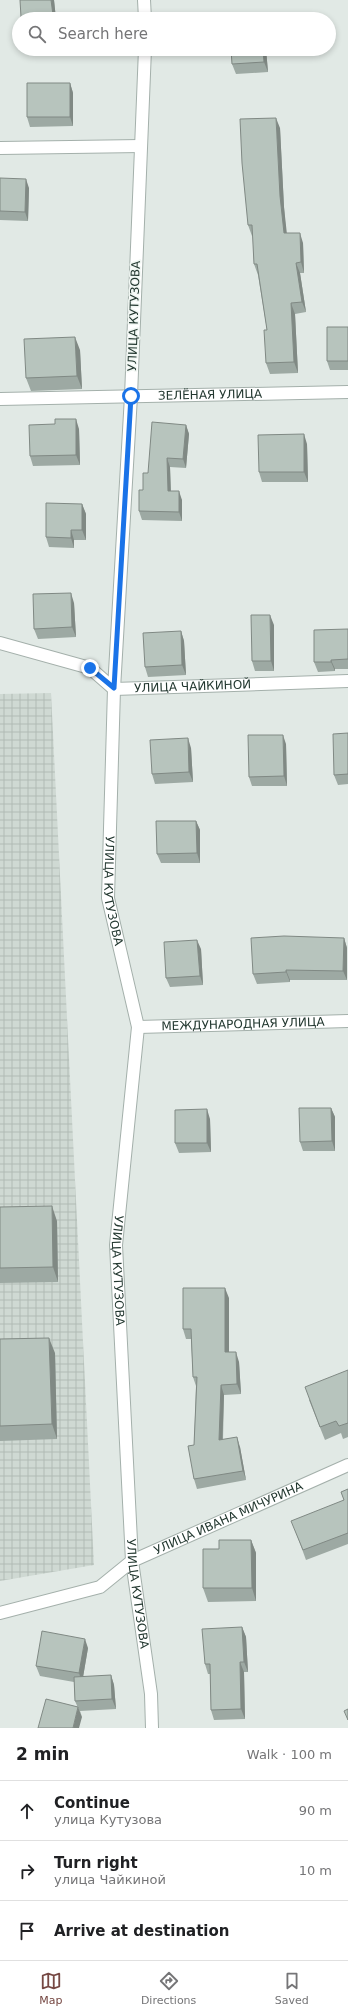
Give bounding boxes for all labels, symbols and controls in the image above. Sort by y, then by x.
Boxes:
search box [12,12,336,56]
icon: search [26,23,48,45]
text: Search here [58,25,148,43]
street label: УЛИЦА КУТУЗОВА [125,260,143,372]
route start [122,387,140,405]
street label: ЗЕЛЁНАЯ УЛИЦА [158,387,263,403]
route end [81,659,99,677]
street label: УЛИЦА ЧАЙКИНОЙ [134,676,251,695]
street label: УЛИЦА КУТУЗОВА [101,836,126,948]
street label: МЕЖДУНАРОДНАЯ УЛИЦА [161,1015,326,1033]
street label: УЛИЦА КУТУЗОВА [109,1215,127,1327]
street label: УЛИЦА ИВАНА МИЧУРИНА [152,1479,306,1557]
street label: УЛИЦА КУТУЗОВА [124,1538,152,1650]
text: 2 min [16,1744,69,1764]
text: Walk · 100 m [247,1747,332,1762]
text: Continue [54,1794,130,1812]
icon: ahead [16,1800,38,1822]
text: 90 m [299,1803,332,1818]
text: улица Кутузова [54,1812,162,1827]
text: Turn right [54,1854,138,1872]
icon: right [16,1860,38,1882]
text: 10 m [299,1863,332,1878]
text: улица Чайкиной [54,1872,166,1887]
icon: arrive [16,1920,38,1942]
text: Arrive at destination [54,1922,229,1940]
tab: Map [39,1970,62,2007]
tab: Directions [141,1970,196,2007]
tab: Saved [275,1970,309,2007]

